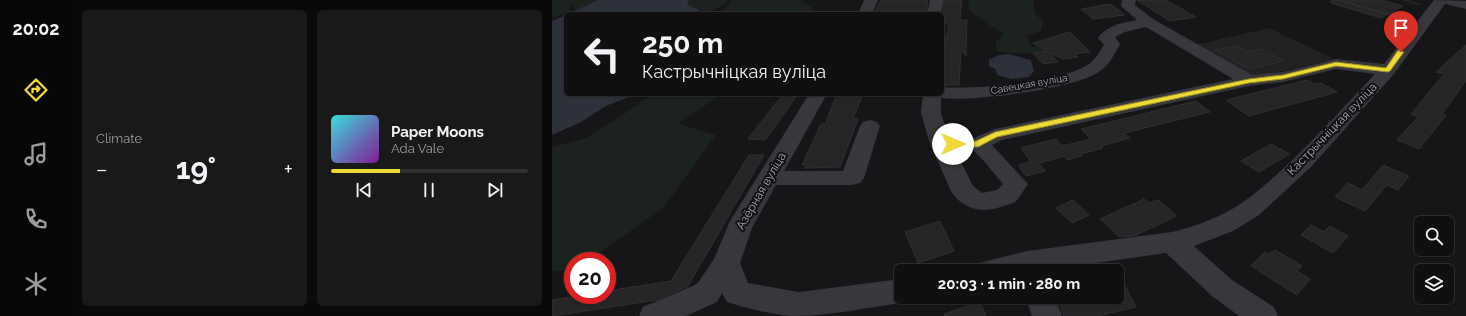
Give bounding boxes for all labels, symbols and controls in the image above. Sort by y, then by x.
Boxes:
pin [1384,11,1418,52]
icon: arrive [1390,17,1412,39]
text: 20:02 [13,18,59,39]
text: 250 m [642,27,723,60]
icon: left [576,28,628,80]
text: Кастрычніцкая вуліца [642,61,826,82]
street label: Савецкая вуліца [990,72,1068,96]
icon: directions [22,76,50,104]
street label: Кастрычніцкая вуліца [1284,80,1380,178]
text: Paper Moons [391,123,484,141]
position arrow [932,123,974,165]
text: Climate [96,131,142,146]
icon: music [22,140,50,168]
text: Ada Vale [391,141,444,156]
street label: Азёрная вуліца [733,150,789,232]
text: 19° [176,151,216,186]
text: − [96,156,108,182]
text: + [284,156,293,182]
icon: previous [353,179,375,201]
icon: pause [418,179,440,201]
icon: next [484,179,506,201]
icon: phone [22,205,50,233]
map controls [1414,216,1454,304]
button: search [1414,216,1454,256]
speed limit sign: 20 [564,252,616,304]
button: layers [1414,264,1454,304]
icon: climate [22,270,50,298]
text: 20:03 · 1 min · 280 m [938,275,1080,293]

